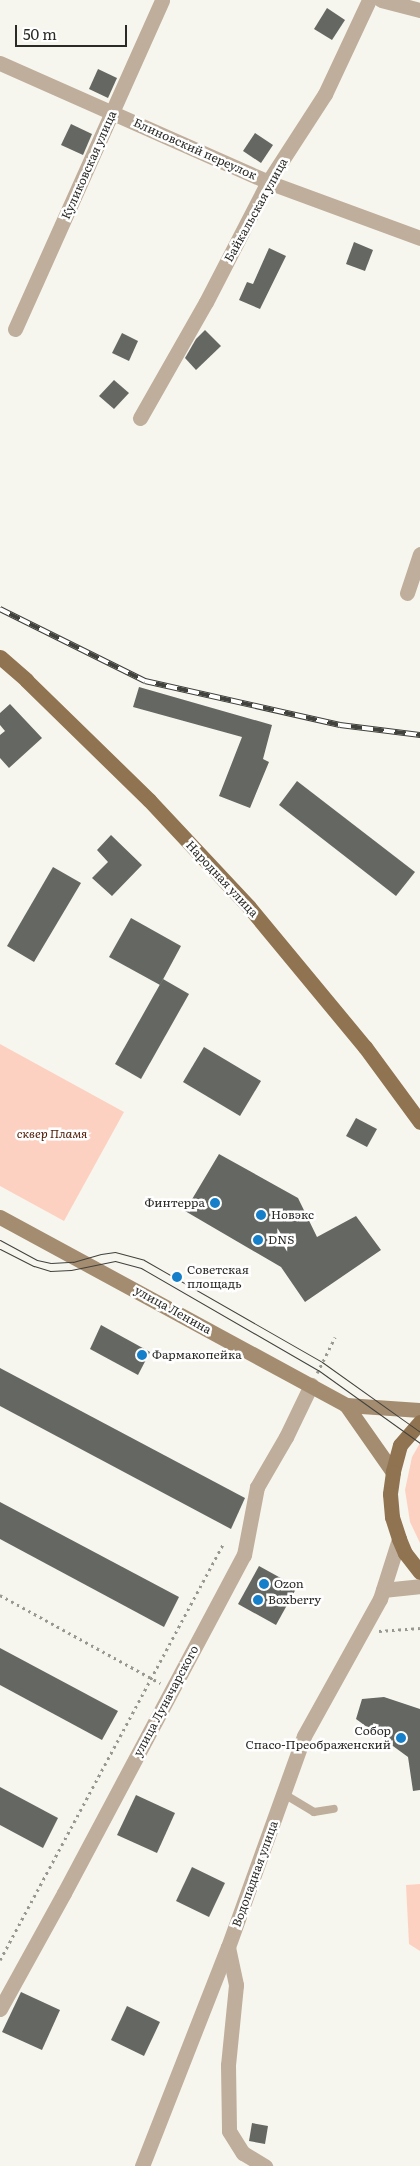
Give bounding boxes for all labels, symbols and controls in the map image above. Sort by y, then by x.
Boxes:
scale bar [18,15,130,47]
text: 50 m [23,22,57,45]
street label: Куликовская улица [59,108,119,222]
street label: Блиновский переулок [131,115,259,183]
street label: Байкальская улица [221,156,291,264]
street label: Народная улица [183,838,261,920]
park label: сквер Пламя [17,1127,87,1141]
place label: Финтерра [144,1196,205,1210]
marker: Финтерра [209,1197,221,1209]
place label: Новэкс [271,1208,314,1222]
marker: Новэкс [255,1209,267,1221]
place label: DNS [268,1233,294,1247]
marker: DNS [252,1234,264,1246]
place label: Советская площадь [187,1263,249,1291]
marker: Советская площадь [171,1271,183,1283]
street label: улица Ленина [132,1283,214,1337]
place label: Фармакопейка [152,1348,242,1362]
marker: Фармакопейка [136,1349,148,1361]
place label: Ozon [274,1577,304,1591]
marker: Ozon [258,1578,270,1590]
place label: Boxberry [268,1593,321,1607]
marker: Boxberry [252,1594,264,1606]
street label: улица Луначарского [131,1643,201,1759]
place label: Собор Спасо-Преображенский [246,1724,391,1752]
marker: Собор Спасо-Преображенский [395,1732,407,1744]
street label: Водопадная улица [229,1819,281,1929]

